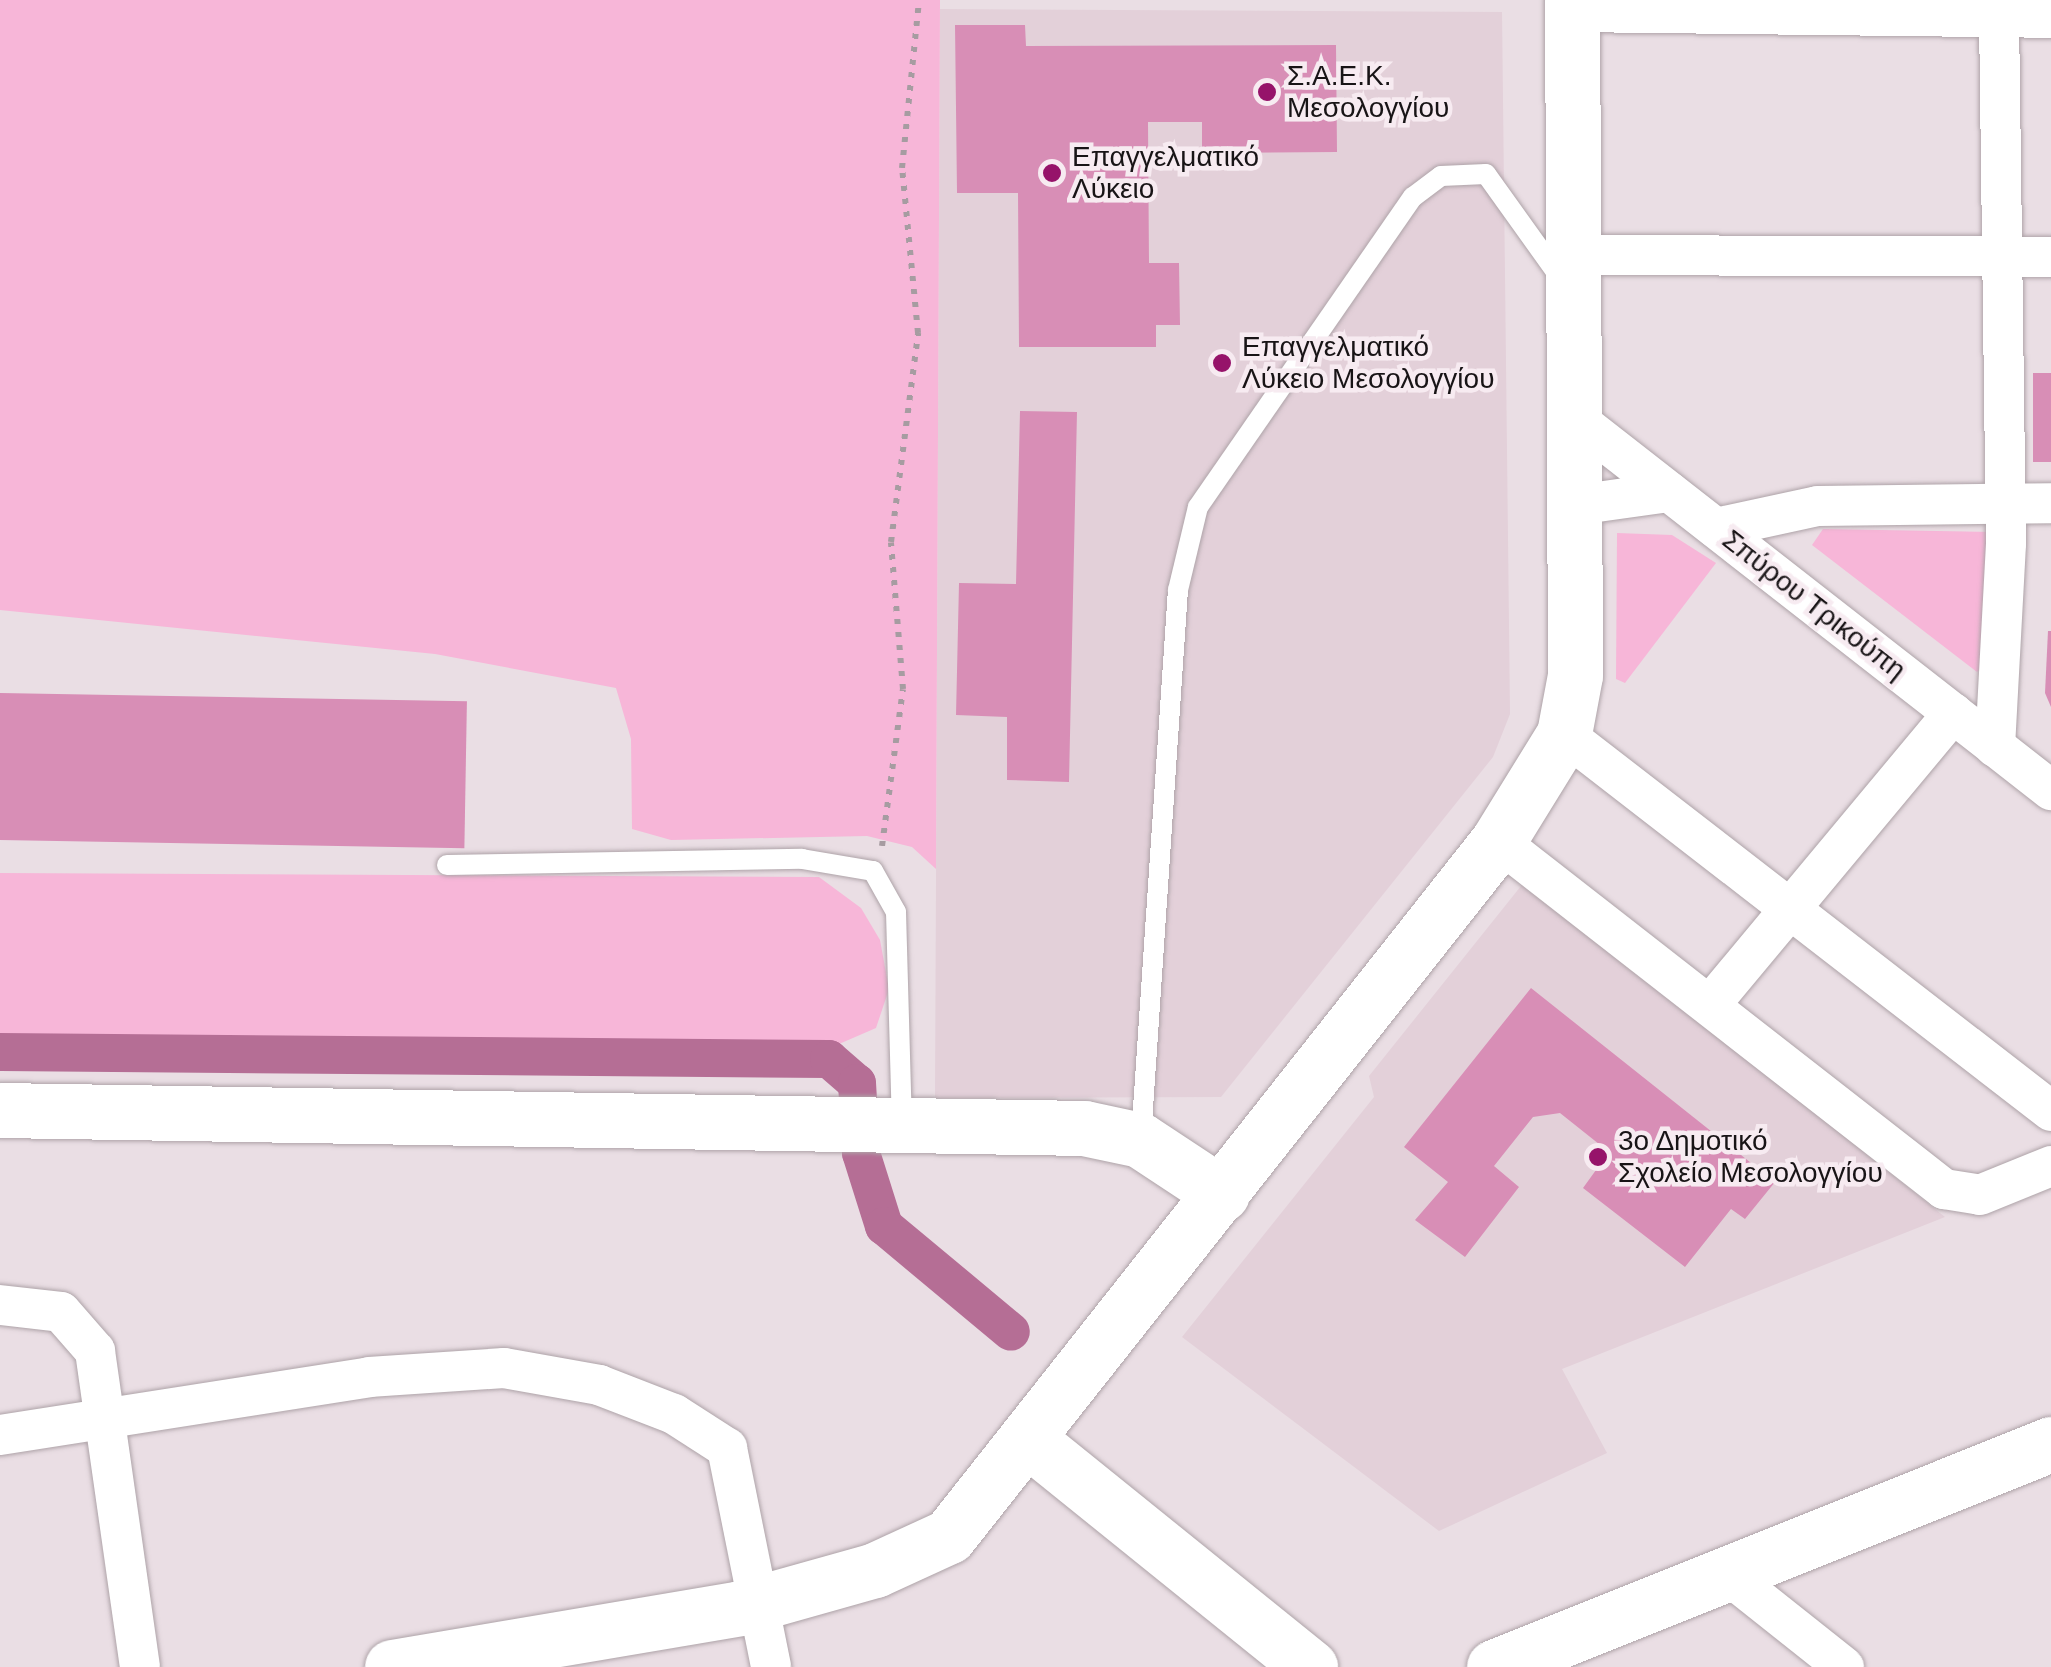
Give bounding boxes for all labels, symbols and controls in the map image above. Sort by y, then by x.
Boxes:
place label: Σ.Α.Ε.Κ. Μεσολογγίου [1287,59,1449,125]
marker: Σ.Α.Ε.Κ. Μεσολογγίου [1256,81,1278,103]
place label: Επαγγελματικό Λύκειο [1072,140,1259,206]
marker: Επαγγελματικό Λύκειο [1041,162,1063,184]
place label: Επαγγελματικό Λύκειο Μεσολογγίου [1242,330,1494,396]
marker: Επαγγελματικό Λύκειο Μεσολογγίου [1211,352,1233,374]
street label: Σπύρου Τρικούπη [1715,523,1913,687]
place label: 3ο Δημοτικό Σχολείο Μεσολογγίου [1618,1124,1883,1190]
marker: 3ο Δημοτικό Σχολείο Μεσολογγίου [1587,1146,1609,1168]

